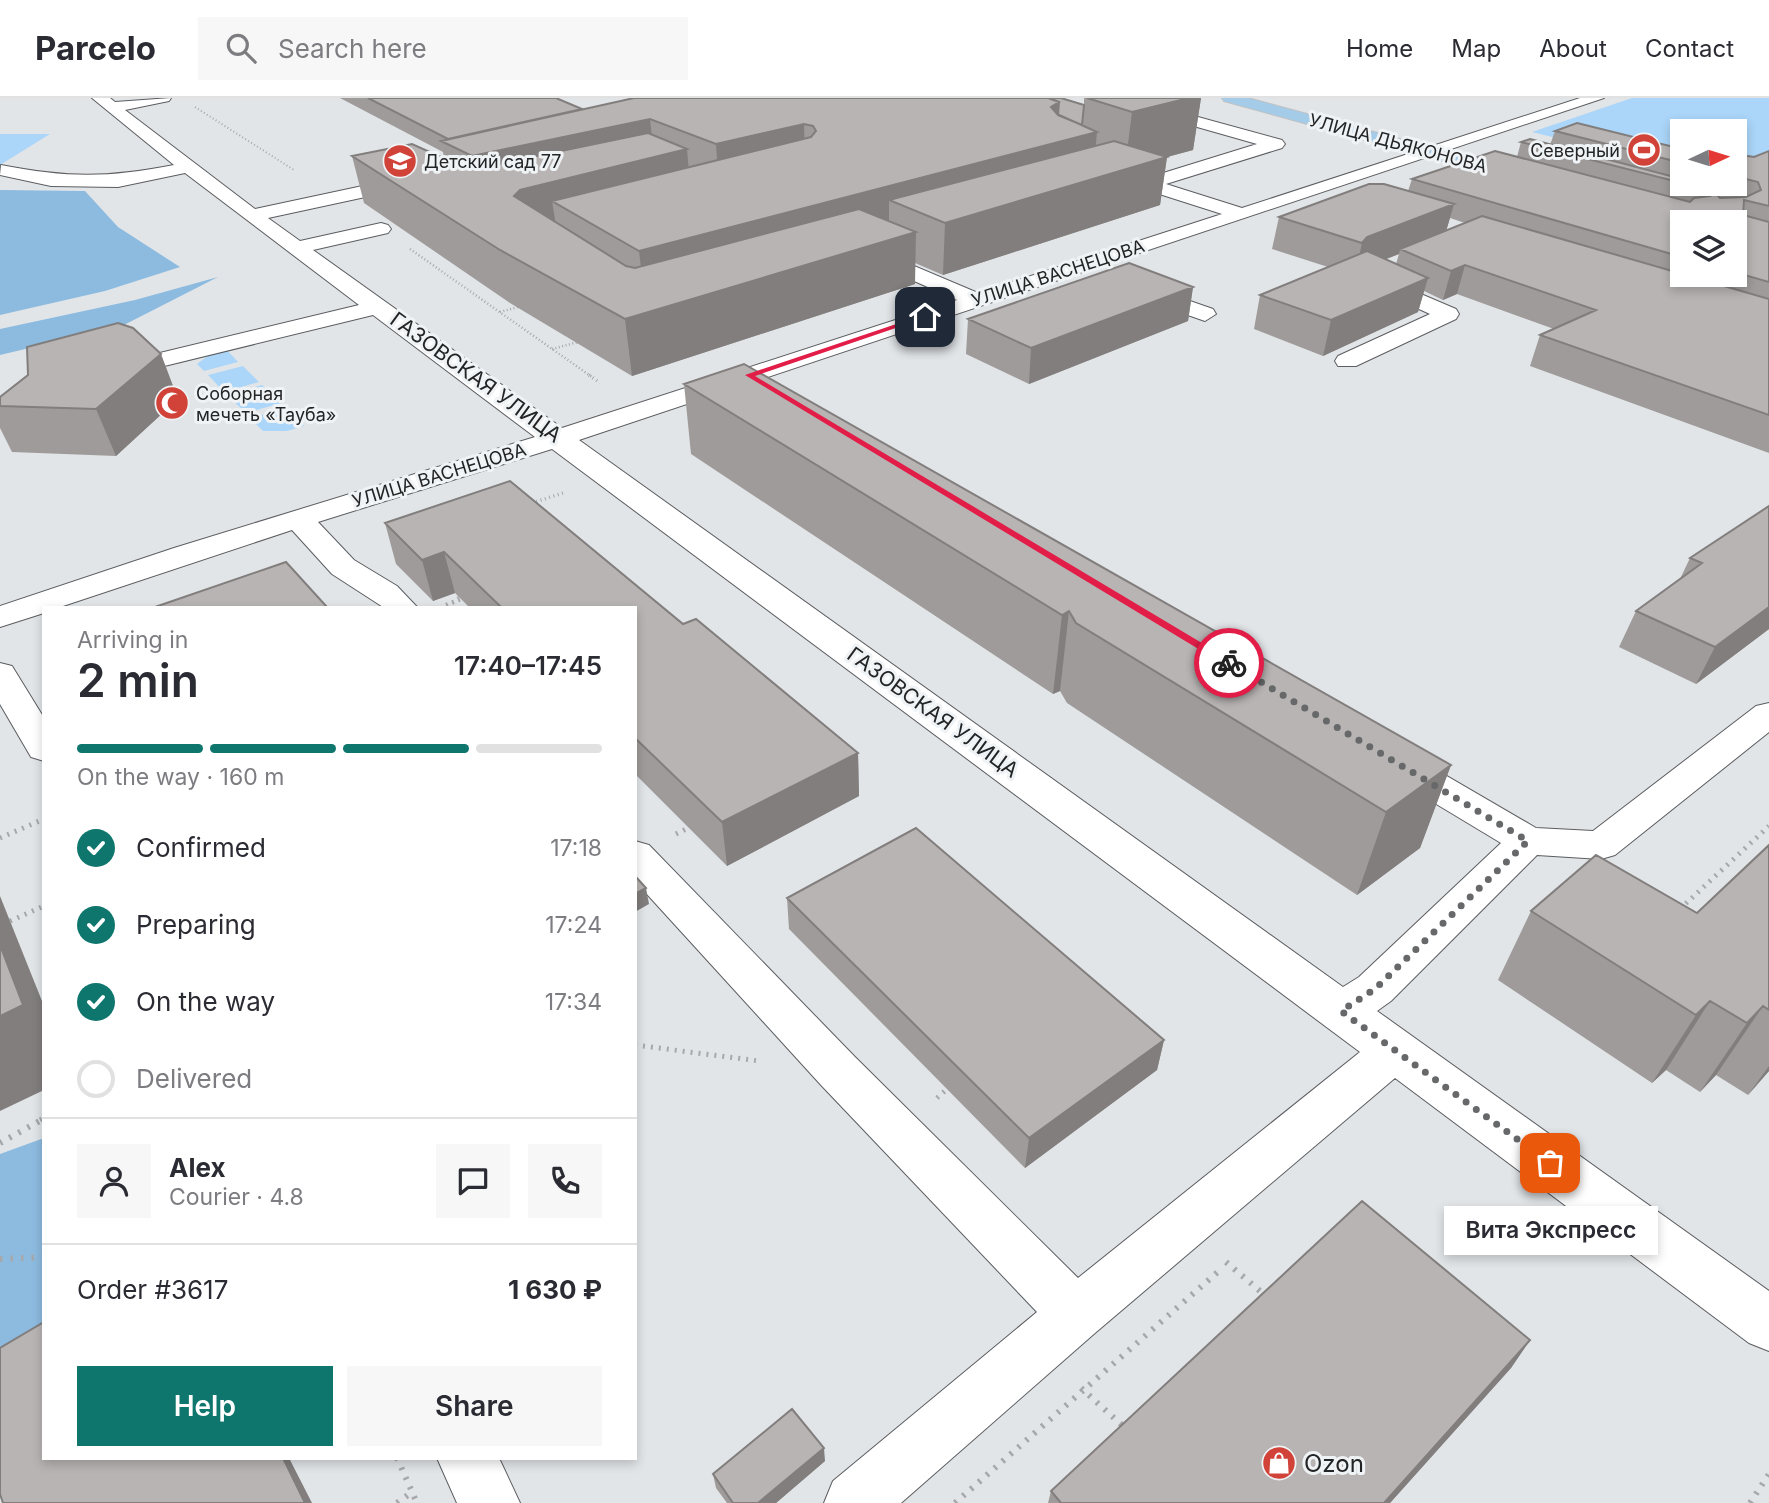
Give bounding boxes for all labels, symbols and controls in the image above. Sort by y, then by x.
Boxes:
search box [198,17,688,80]
text: Parcelo [35,28,156,68]
icon: search [222,29,260,67]
text: Search here [278,33,427,64]
text: Home [1346,34,1413,63]
text: Map [1451,34,1501,63]
text: About [1539,34,1607,63]
text: Contact [1645,34,1734,63]
street label: УЛИЦА ДЬЯКОНОВА [1307,109,1489,177]
north arrow [1670,119,1746,196]
map controls [1670,119,1747,287]
sports icon: Северный [1625,131,1663,169]
place label: Северный [1530,140,1620,161]
school or university icon: Детский сад 77 [381,142,419,180]
place label: Детский сад 77 [424,151,561,172]
button: layers [1670,210,1747,287]
street label: УЛИЦА ВАСНЕЦОВА [969,235,1147,311]
pin [895,287,955,347]
icon: home [906,298,944,336]
street label: ГАЗОВСКАЯ УЛИЦА [386,307,566,447]
place label: Соборная мечеть «Тауба» [196,383,336,425]
mosque icon: Соборная мечеть «Тауба» [153,384,191,422]
street label: УЛИЦА ВАСНЕЦОВА [350,439,528,511]
text: Arriving in [77,626,188,654]
courier [1194,628,1264,698]
street label: ГАЗОВСКАЯ УЛИЦА [843,642,1023,782]
icon: bike [1210,644,1248,682]
text: 17:40–17:45 [454,650,602,681]
text: 2 min [77,652,199,708]
text: On the way · 160 m [77,763,284,791]
icon: check [77,829,115,867]
text: Confirmed [136,832,266,863]
text: 17:18 [550,834,602,862]
icon: check [77,906,115,944]
text: Preparing [136,909,256,940]
text: 17:24 [545,911,602,939]
icon: check [77,983,115,1021]
text: On the way [136,986,275,1017]
text: 17:34 [545,988,602,1016]
text: Delivered [136,1063,252,1094]
pin [1520,1133,1580,1193]
button: person [77,1144,151,1218]
button: chat [436,1144,510,1218]
button: phone [528,1144,602,1218]
icon: bag [1531,1144,1569,1182]
text: Alex [169,1152,226,1183]
text: Courier · 4.8 [169,1183,304,1211]
callout: Вита Экспресс [1443,1205,1657,1254]
text: Вита Экспресс [1465,1216,1637,1244]
text: Order #3617 [77,1274,228,1305]
text: 1 630 ₽ [508,1274,602,1305]
button: Help [77,1366,333,1446]
button: Share [347,1366,602,1446]
shop icon: Ozon [1260,1444,1298,1482]
place label: Ozon [1304,1449,1364,1478]

